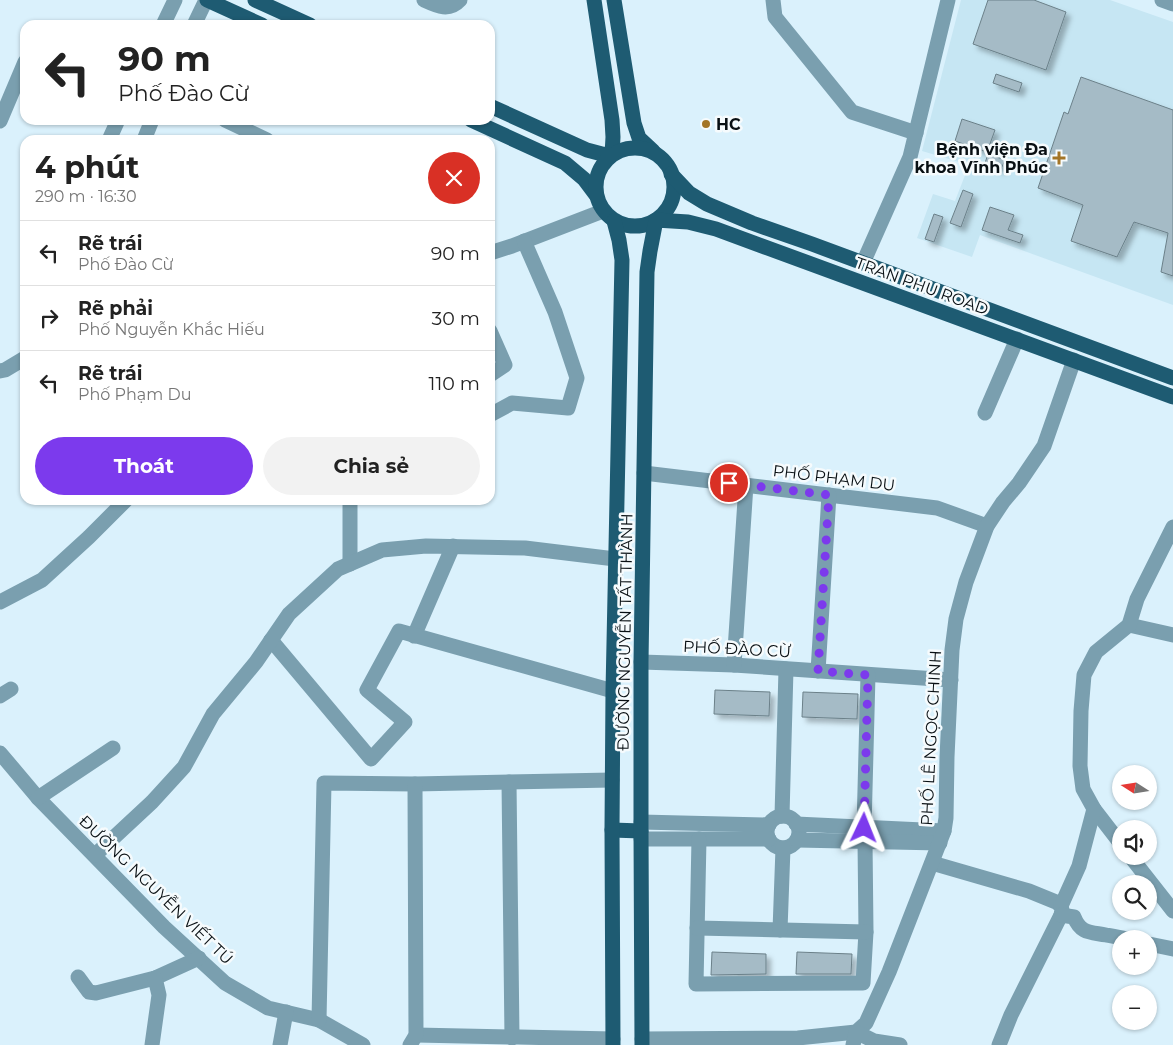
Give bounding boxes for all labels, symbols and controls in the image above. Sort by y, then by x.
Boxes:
text: 90 m [118,37,211,80]
icon: left [35,40,100,105]
text: Phố Đào Cừ [118,80,249,107]
place label: HC [716,115,741,134]
marker: HC [700,118,712,130]
place label: Bệnh viện Đa khoa Vĩnh Phúc [915,140,1049,177]
text: 4 phút [35,149,139,186]
marker: Bệnh viện Đa khoa Vĩnh Phúc [1052,151,1066,165]
button: close [428,152,480,204]
text: 290 m · 16:30 [35,187,137,206]
text: Rẽ trái [78,232,143,255]
icon: left [35,239,63,267]
text: 90 m [431,242,480,265]
street label: TRAN PHU ROAD [853,253,991,319]
text: Phố Đào Cừ [78,255,173,274]
text: Rẽ phải [78,297,153,320]
icon: right [35,304,63,332]
text: 30 m [432,307,480,330]
text: Phố Nguyễn Khắc Hiếu [78,320,265,339]
text: Rẽ trái [78,362,143,385]
icon: left [35,369,63,397]
text: 110 m [429,372,480,395]
text: Phố Phạm Du [78,385,191,404]
button: Thoát [35,437,253,495]
button: Chia sẻ [263,437,480,495]
street label: PHỐ PHẠM DU [772,460,896,495]
pin [708,462,750,504]
icon: arrive [715,469,743,497]
street label: ĐƯỜNG NGUYỄN TẤT THÀNH [611,513,637,751]
street label: PHỐ ĐÀO CỪ [683,636,792,661]
street label: PHỐ LÊ NGỌC CHINH [916,650,945,826]
north arrow [1112,765,1158,810]
map controls [1112,765,1157,1030]
position arrow [837,801,889,853]
street label: ĐƯỜNG NGUYỄN VIẾT TÚ [75,810,238,968]
button: sound [1112,820,1157,865]
button: search [1112,875,1157,920]
button: + [1112,930,1157,975]
button: − [1112,985,1157,1030]

